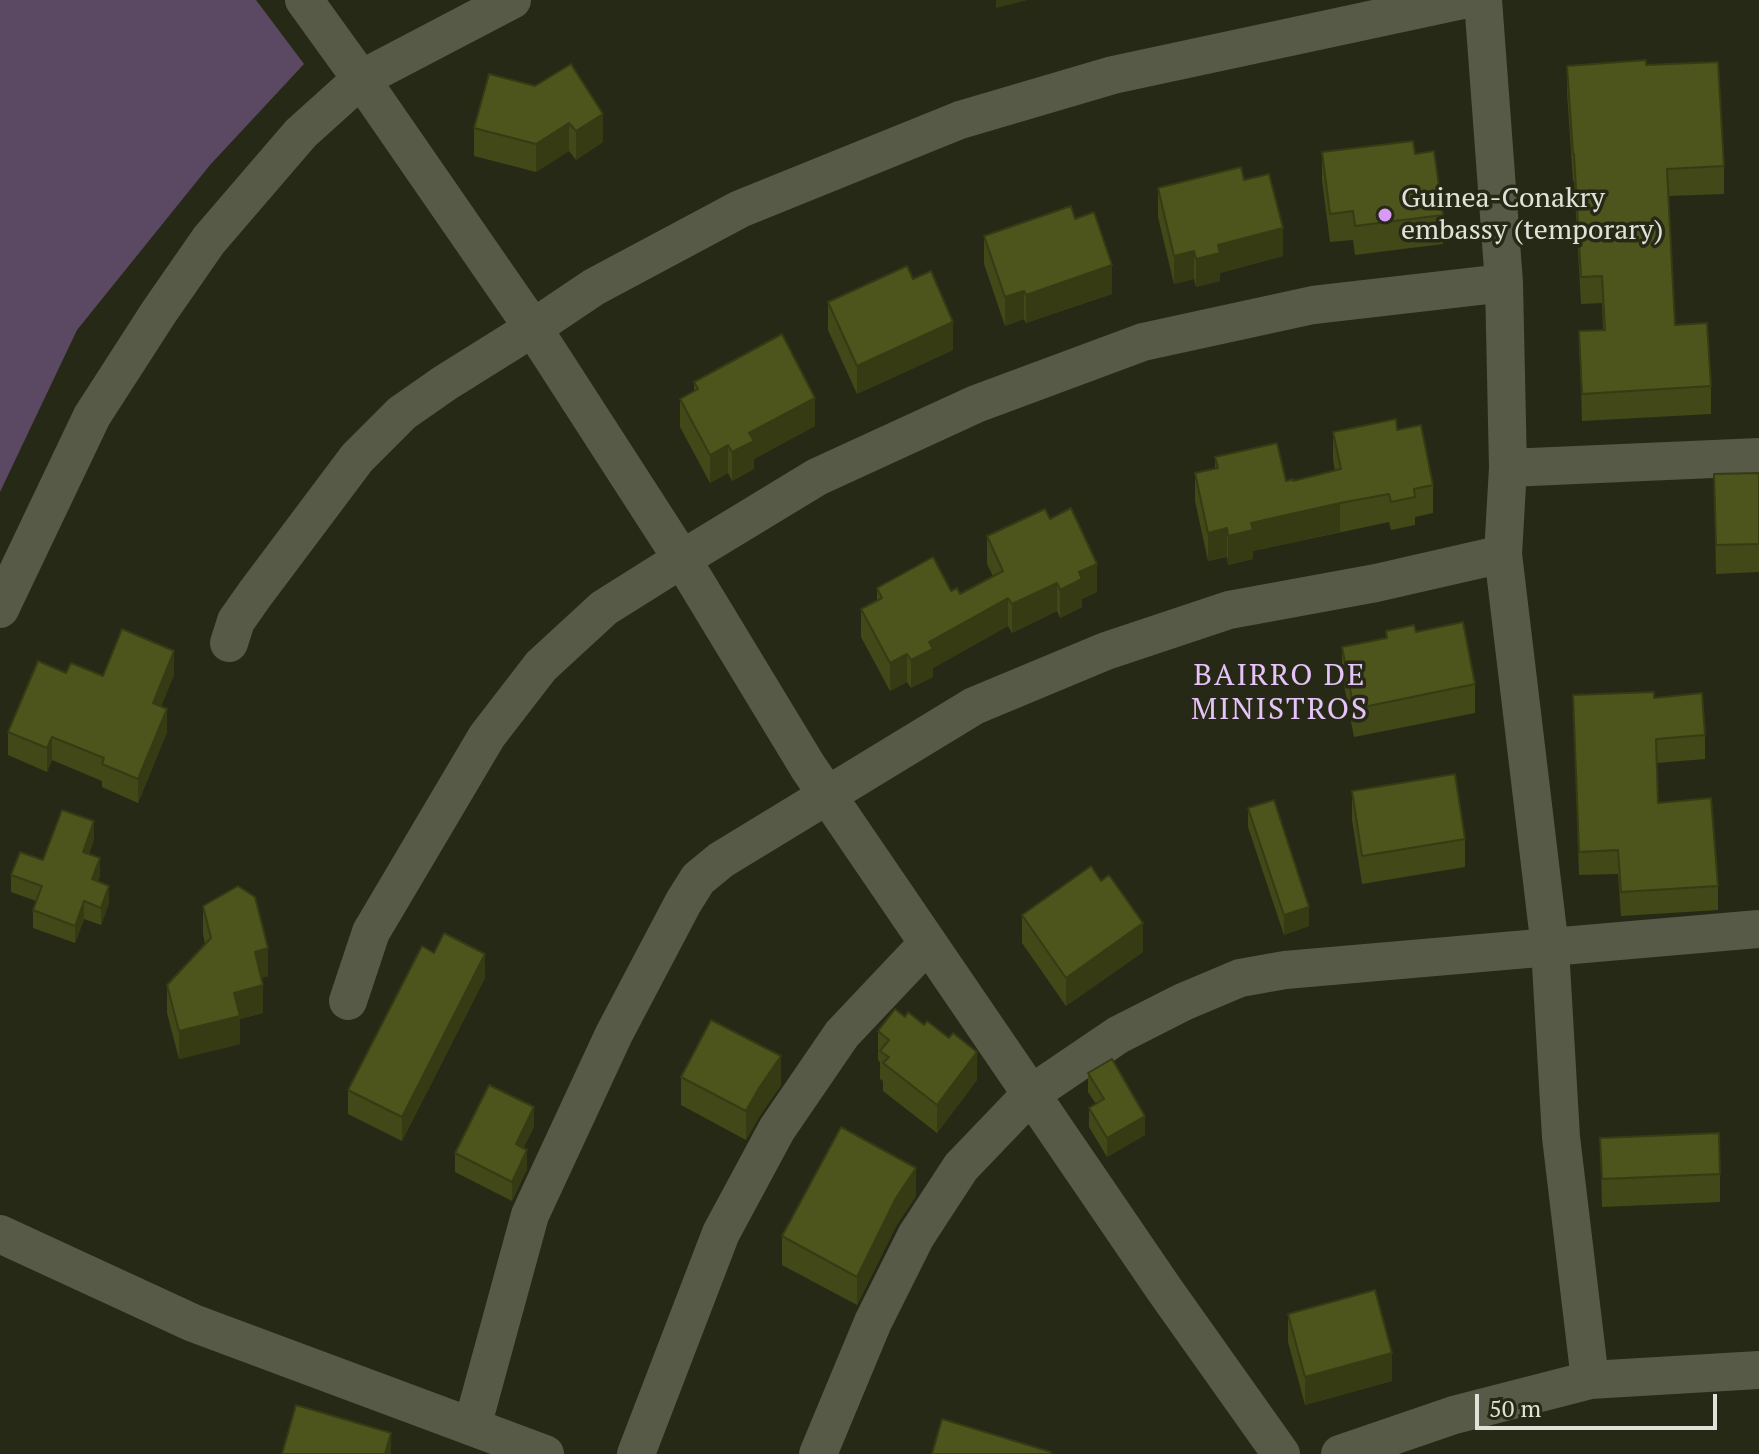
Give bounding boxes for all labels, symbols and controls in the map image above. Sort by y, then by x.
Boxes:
place label: Guinea-Conakry embassy (temporary) [1401,182,1663,248]
marker: Guinea-Conakry embassy (temporary) [1376,206,1394,224]
district label: BAIRRO DE MINISTROS [1191,658,1369,728]
scale bar [1479,1378,1721,1428]
text: 50 m [1489,1392,1541,1424]

